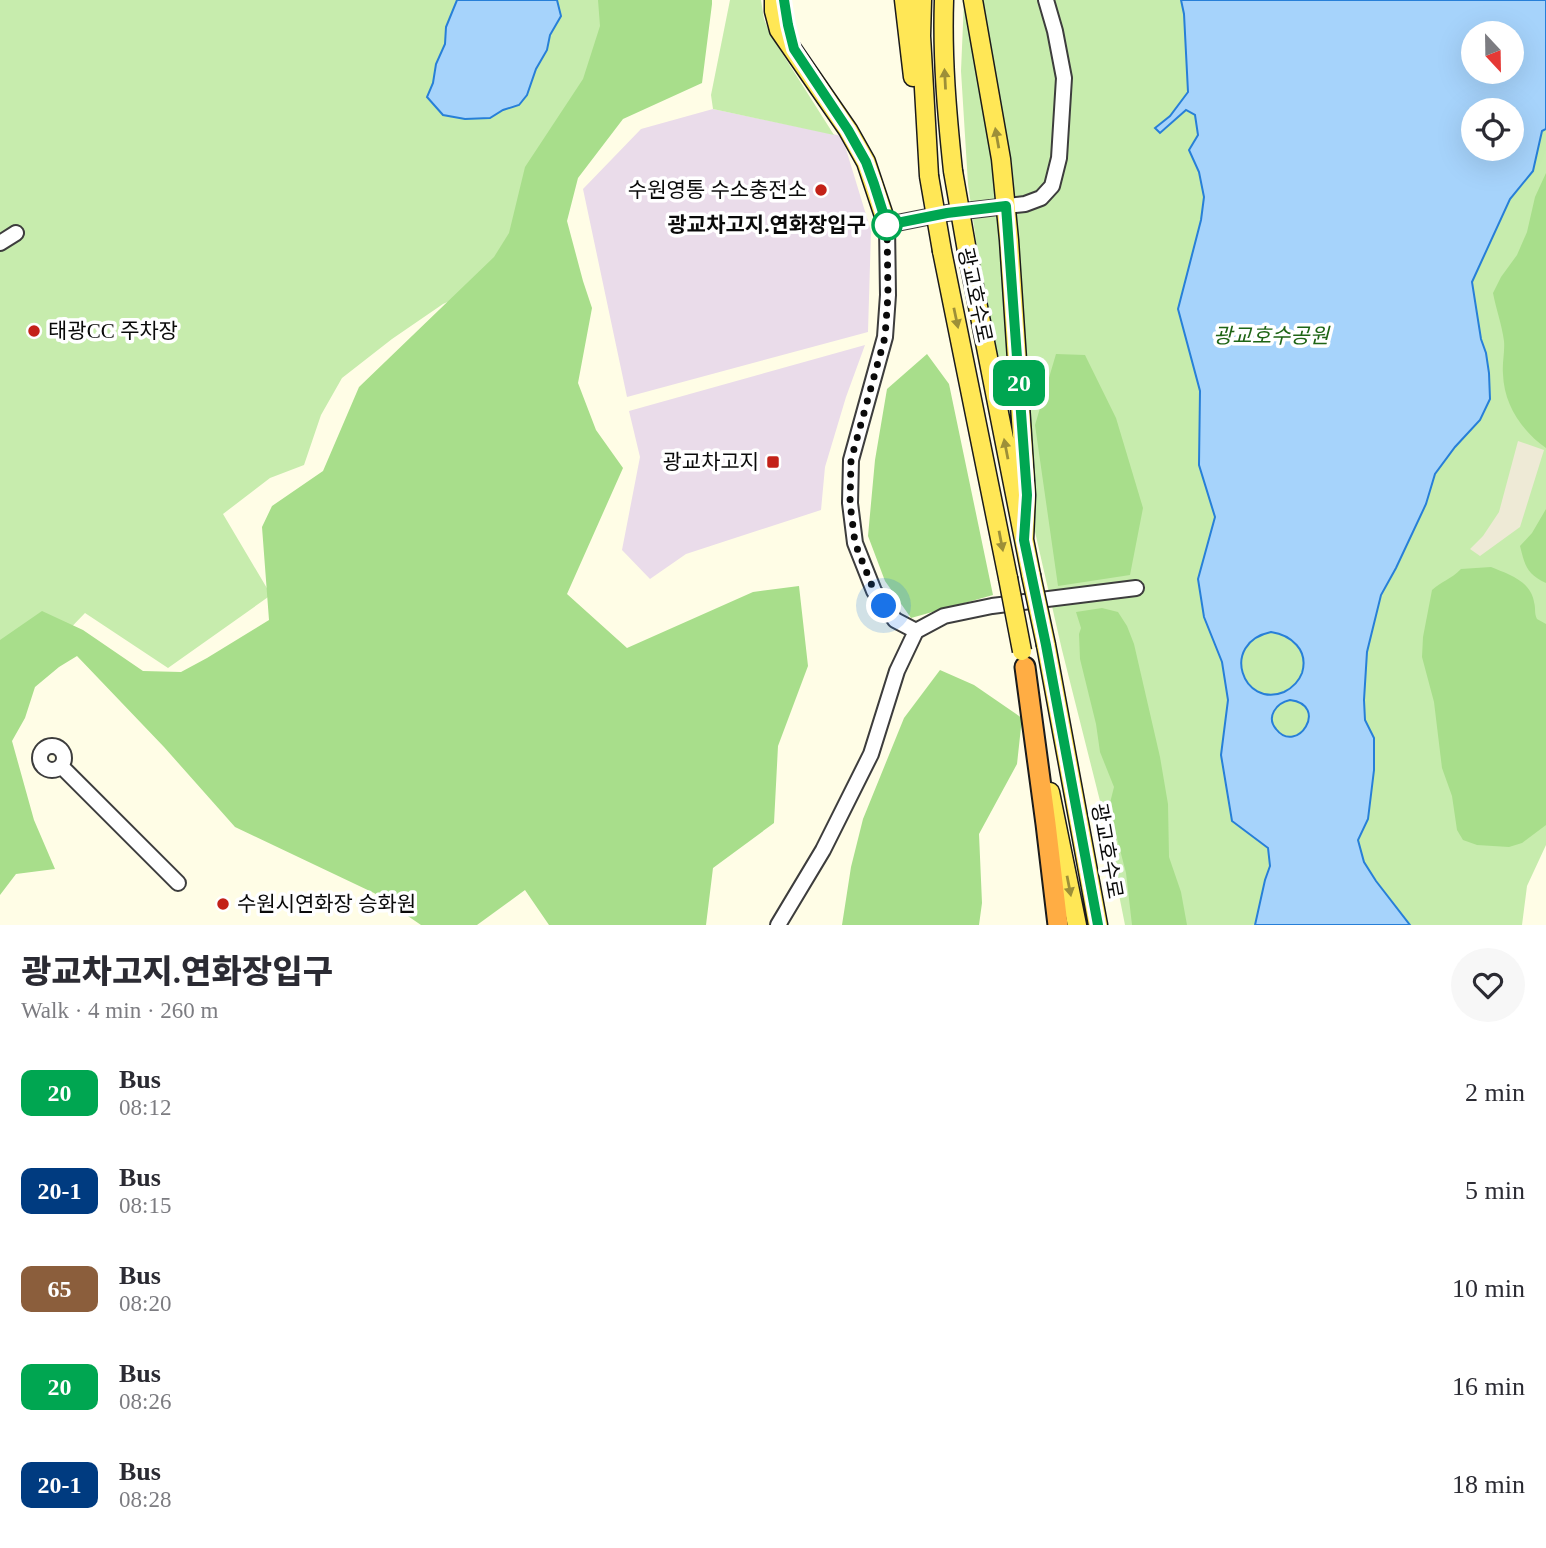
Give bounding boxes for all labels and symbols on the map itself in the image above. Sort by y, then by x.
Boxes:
north arrow [1461,21,1524,84]
one-way arrow [939,67,950,89]
one-way arrow [991,127,1002,149]
place label: 수원영통 수소충전소 [628,178,807,202]
marker: 수원영통 수소충전소 [813,182,829,198]
marker: 광교차고지.연화장입구 [872,210,902,240]
place label: 광교차고지.연화장입구 [668,213,866,237]
street label: 광교호수로 [953,245,997,345]
one-way arrow [951,307,962,329]
place label: 태광CC 주차장 [48,319,178,343]
marker: 태광CC 주차장 [26,323,42,339]
park label: 광교호수공원 [1213,324,1331,348]
line badge: 20 [988,360,1050,406]
one-way arrow [1001,438,1012,460]
place label: 광교차고지 [662,450,759,474]
marker: 광교차고지 [765,454,781,470]
one-way arrow [996,530,1007,552]
your location [866,588,901,623]
street label: 광교호수로 [1087,801,1127,901]
one-way arrow [1064,875,1075,897]
place label: 수원시연화장 승화원 [237,892,416,916]
marker: 수원시연화장 승화원 [215,896,231,912]

